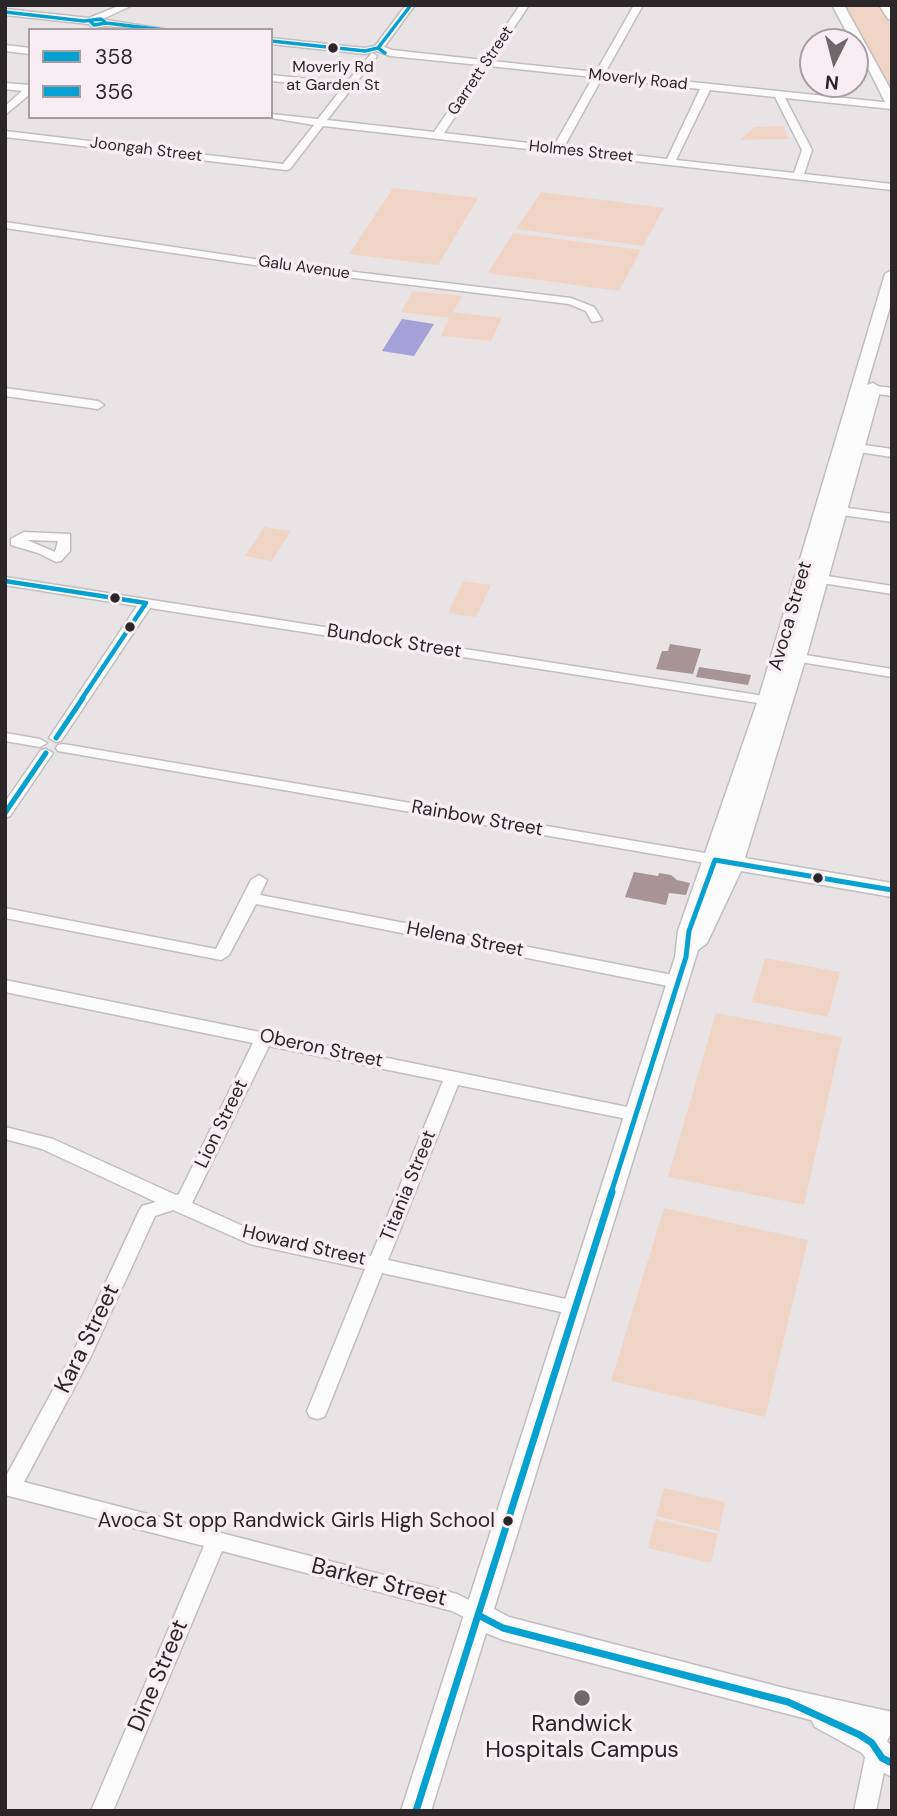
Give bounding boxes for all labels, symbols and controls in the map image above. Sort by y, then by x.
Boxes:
street label: Garrett Street [444,23,518,119]
legend [28,28,273,119]
north arrow [799,28,869,98]
marker: Moverly Rd at Garden St [326,41,340,55]
text: 358 [95,43,133,71]
place label: Moverly Rd at Garden St [286,58,380,96]
street label: Moverly Road [587,65,689,95]
text: N [824,69,840,96]
text: 356 [95,78,133,106]
street label: Joongah Street [89,134,203,166]
street label: Holmes Street [528,137,634,167]
street label: Galu Avenue [257,252,351,284]
street label: Avoca Street [765,559,817,673]
unlabelled marker [108,591,122,605]
unlabelled marker [123,620,137,634]
street label: Bundock Street [325,620,463,664]
street label: Rainbow Street [410,796,544,842]
unlabelled marker [811,871,825,885]
street label: Helena Street [404,917,526,963]
street label: Oberon Street [257,1025,385,1073]
street label: Lion Street [191,1076,253,1172]
street label: Titania Street [376,1127,442,1245]
street label: Howard Street [240,1221,368,1271]
street label: Kara Street [50,1280,126,1398]
place label: Avoca St opp Randwick Girls High School [98,1508,495,1534]
marker: Avoca St opp Randwick Girls High School [501,1514,515,1528]
street label: Barker Street [308,1553,450,1613]
street label: Dine Street [123,1616,195,1736]
marker: Randwick Hospitals Campus [572,1688,592,1708]
place label: Randwick Hospitals Campus [485,1711,679,1765]

